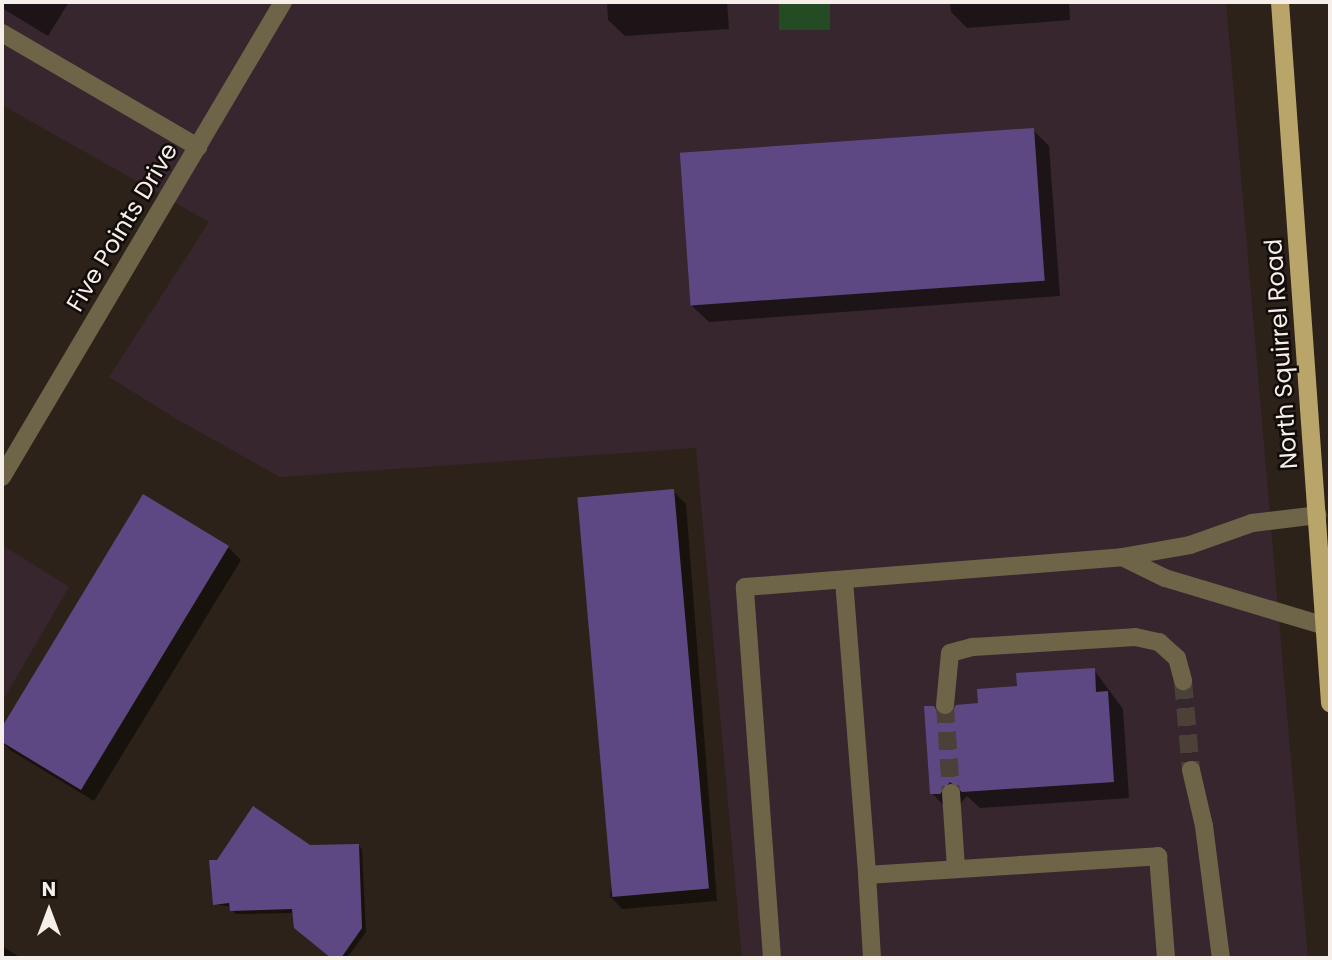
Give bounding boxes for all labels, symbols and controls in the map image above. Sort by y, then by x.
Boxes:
street label: Five Points Drive [60,138,184,316]
street label: North Squirrel Road [1259,238,1303,470]
north arrow [14,876,84,946]
text: N [42,876,56,903]

